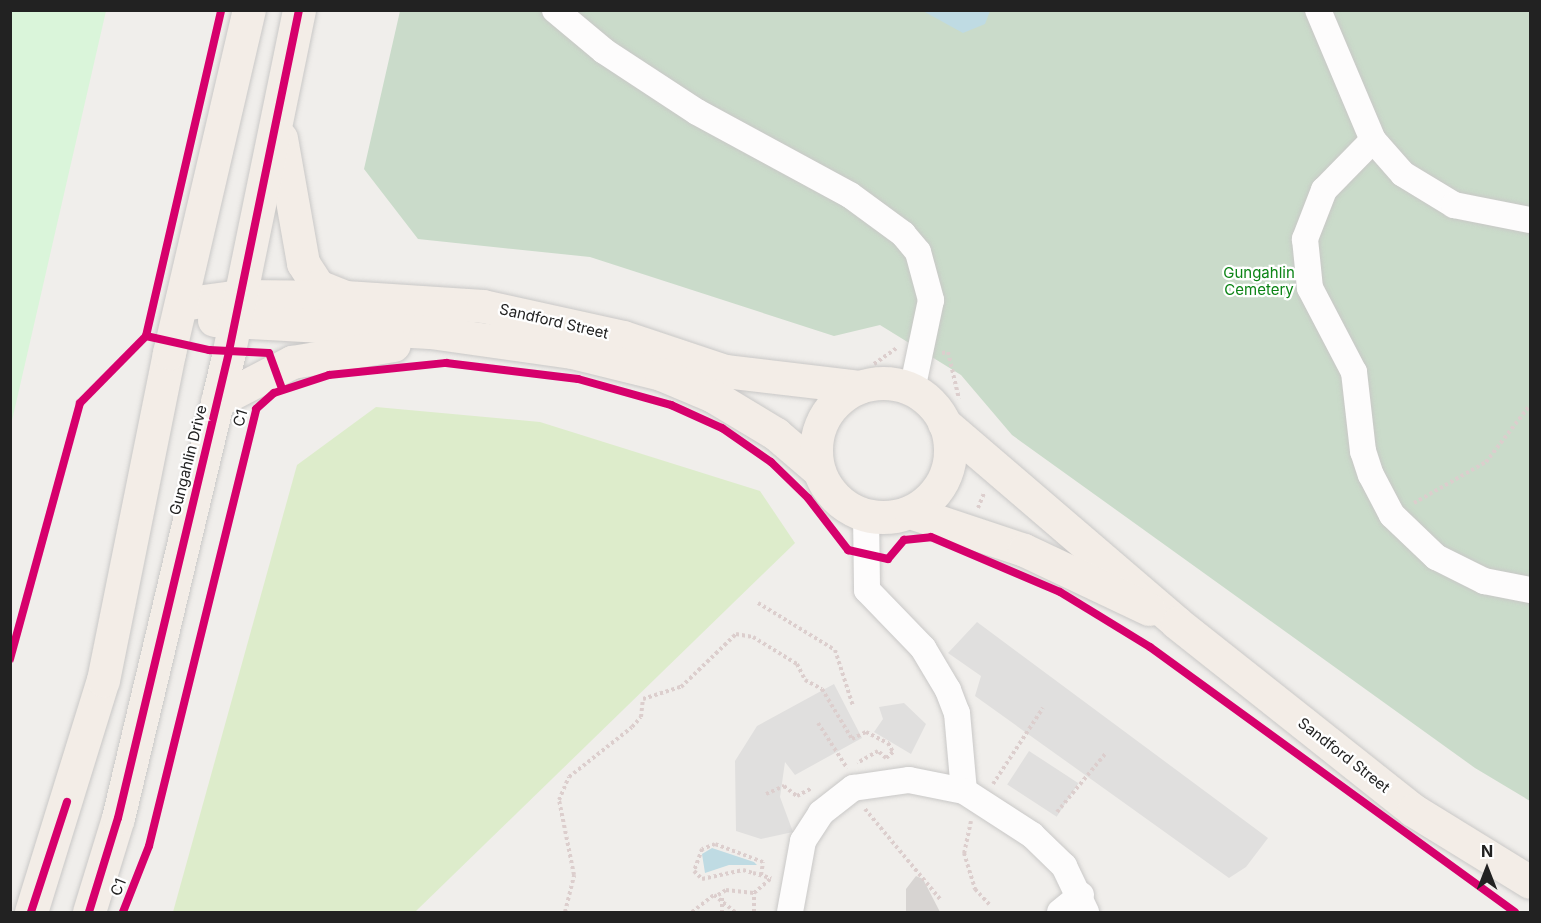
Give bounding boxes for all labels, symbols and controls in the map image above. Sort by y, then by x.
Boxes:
park label: Gungahlin Cemetery [1223,263,1295,298]
street label: Sandford Street [498,300,610,342]
street label: Gungahlin Drive [166,403,210,517]
street label: C1 [229,407,251,429]
street label: Sandford Street [1295,714,1393,796]
north arrow [1457,839,1517,899]
text: N [1481,841,1493,861]
street label: C1 [106,876,130,898]

